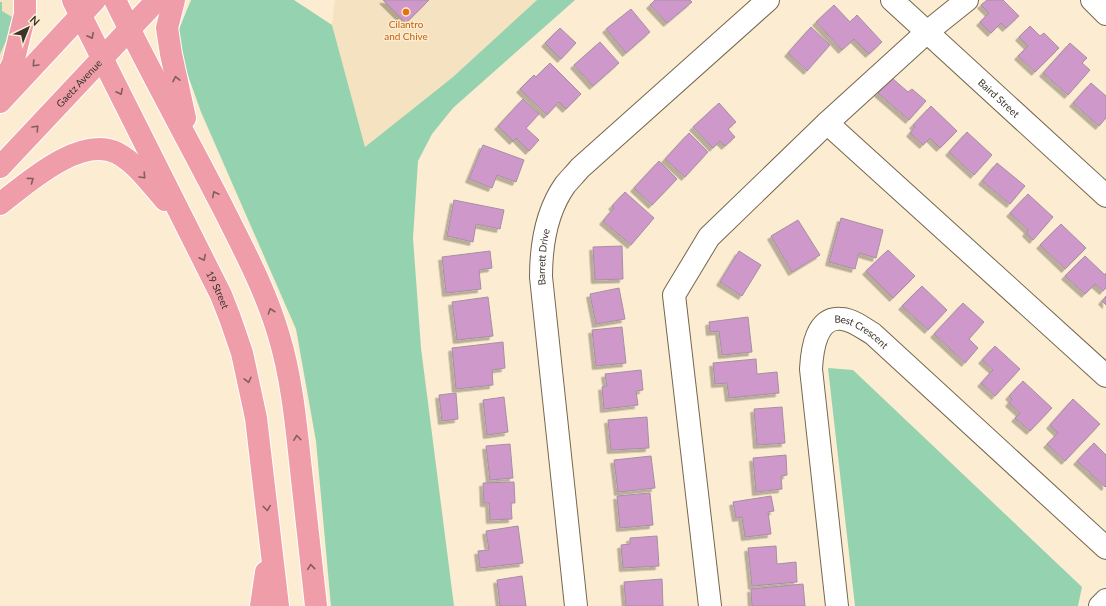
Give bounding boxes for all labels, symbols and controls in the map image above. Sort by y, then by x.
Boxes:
marker: Cilantro and Chive [401,7,411,17]
north arrow [8,8,48,48]
text: N [28,13,43,28]
place label: Cilantro and Chive [384,18,428,42]
one-way arrow [87,32,94,39]
street label: Gaetz Avenue [54,57,104,110]
one-way arrow [32,59,40,67]
one-way arrow [173,76,181,82]
street label: Baird Street [976,76,1022,120]
one-way arrow [115,88,123,95]
one-way arrow [31,125,39,133]
one-way arrow [139,171,146,179]
one-way arrow [26,178,33,185]
one-way arrow [213,190,220,198]
street label: Barrett Drive [535,227,552,286]
one-way arrow [198,254,206,261]
street label: 19 Street [204,269,232,311]
one-way arrow [267,308,275,315]
street label: Best Crescent [834,313,891,351]
one-way arrow [243,376,251,383]
one-way arrow [293,435,302,441]
one-way arrow [262,505,271,511]
one-way arrow [307,564,316,570]

